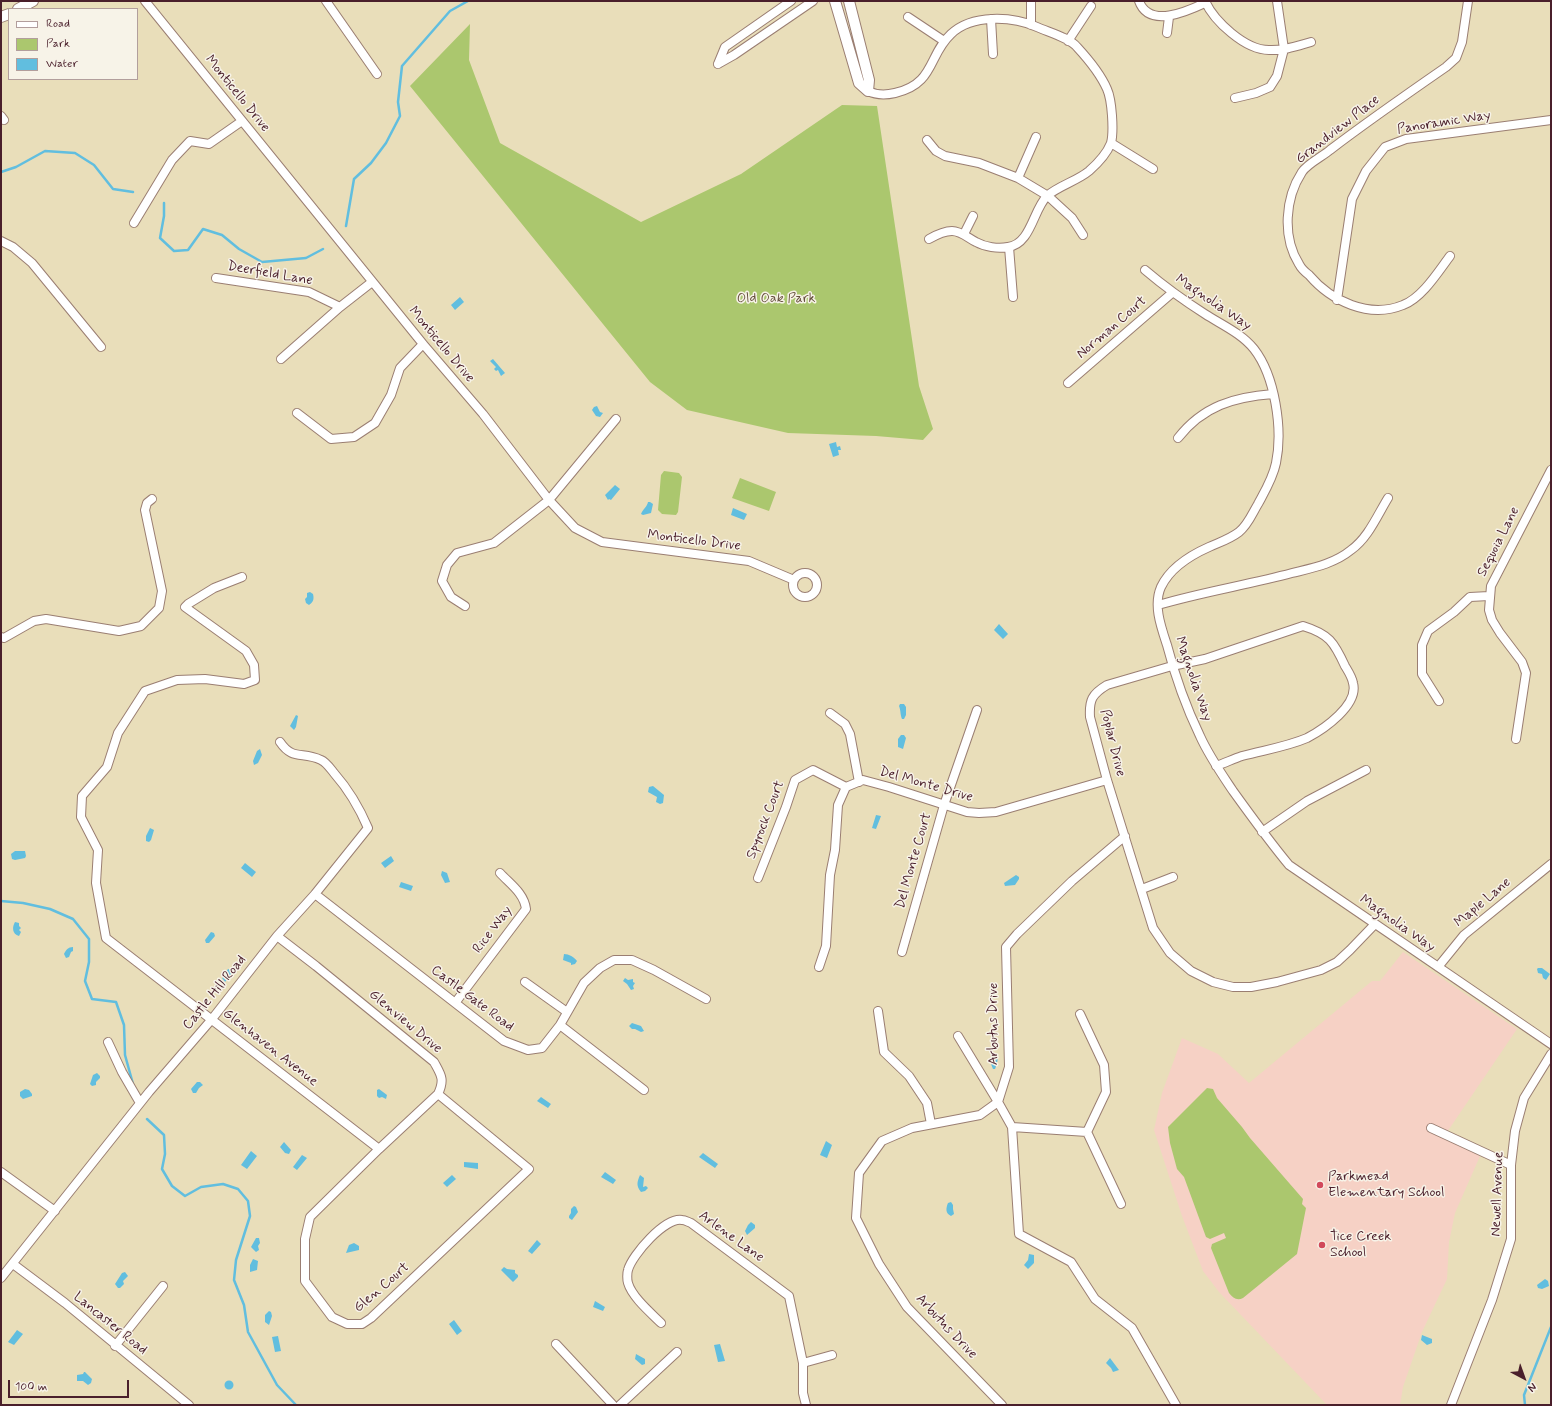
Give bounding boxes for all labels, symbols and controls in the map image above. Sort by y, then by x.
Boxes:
legend [8,8,138,80]
text: Road [46,16,70,32]
text: Park [46,36,70,52]
street label: Monticello Drive [201,52,273,136]
text: Water [46,56,78,72]
street label: Grandview Place [1293,92,1383,168]
street label: Panoramic Way [1396,107,1492,139]
street label: Deerfield Lane [226,258,314,290]
street label: Magnolia Way [1172,271,1254,335]
park label: Old Oak Park [737,291,815,307]
street label: Norman Court [1074,293,1150,363]
street label: Monticello Drive [404,304,478,386]
street label: Sequoia Lane [1474,504,1524,580]
street label: Monticello Drive [646,527,742,555]
street label: Magnolia Way [1171,634,1215,724]
street label: Poplar Drive [1096,708,1128,778]
street label: Del Monte Drive [877,764,975,806]
street label: Spyrock Court [743,778,789,862]
street label: Del Monte Court [892,811,936,911]
street label: Maple Lane [1451,874,1515,932]
street label: Magnolia Way [1356,892,1438,956]
street label: Rice Way [470,903,516,957]
street label: Castle Hill Road [180,952,250,1034]
street label: Castle Gate Road [427,962,517,1036]
street label: Arbutus Drive [986,983,1002,1065]
street label: Glenview Drive [365,986,445,1058]
street label: Glenhaven Avenue [219,1006,321,1090]
street label: Newell Avenue [1488,1151,1508,1237]
place label: Parkmead Elementary School [1328,1169,1444,1202]
marker: Parkmead Elementary School [1315,1180,1325,1190]
street label: Arlene Lane [695,1208,767,1266]
place label: Tice Creek School [1330,1229,1391,1262]
marker: Tice Creek School [1317,1240,1327,1250]
street label: Glen Court [351,1259,413,1317]
street label: Lancaster Road [70,1289,150,1359]
street label: Arbutus Drive [912,1291,980,1363]
north arrow [1504,1358,1544,1398]
scale bar [10,1372,131,1398]
text: 100 m [15,1379,47,1395]
text: N [1525,1379,1539,1395]

